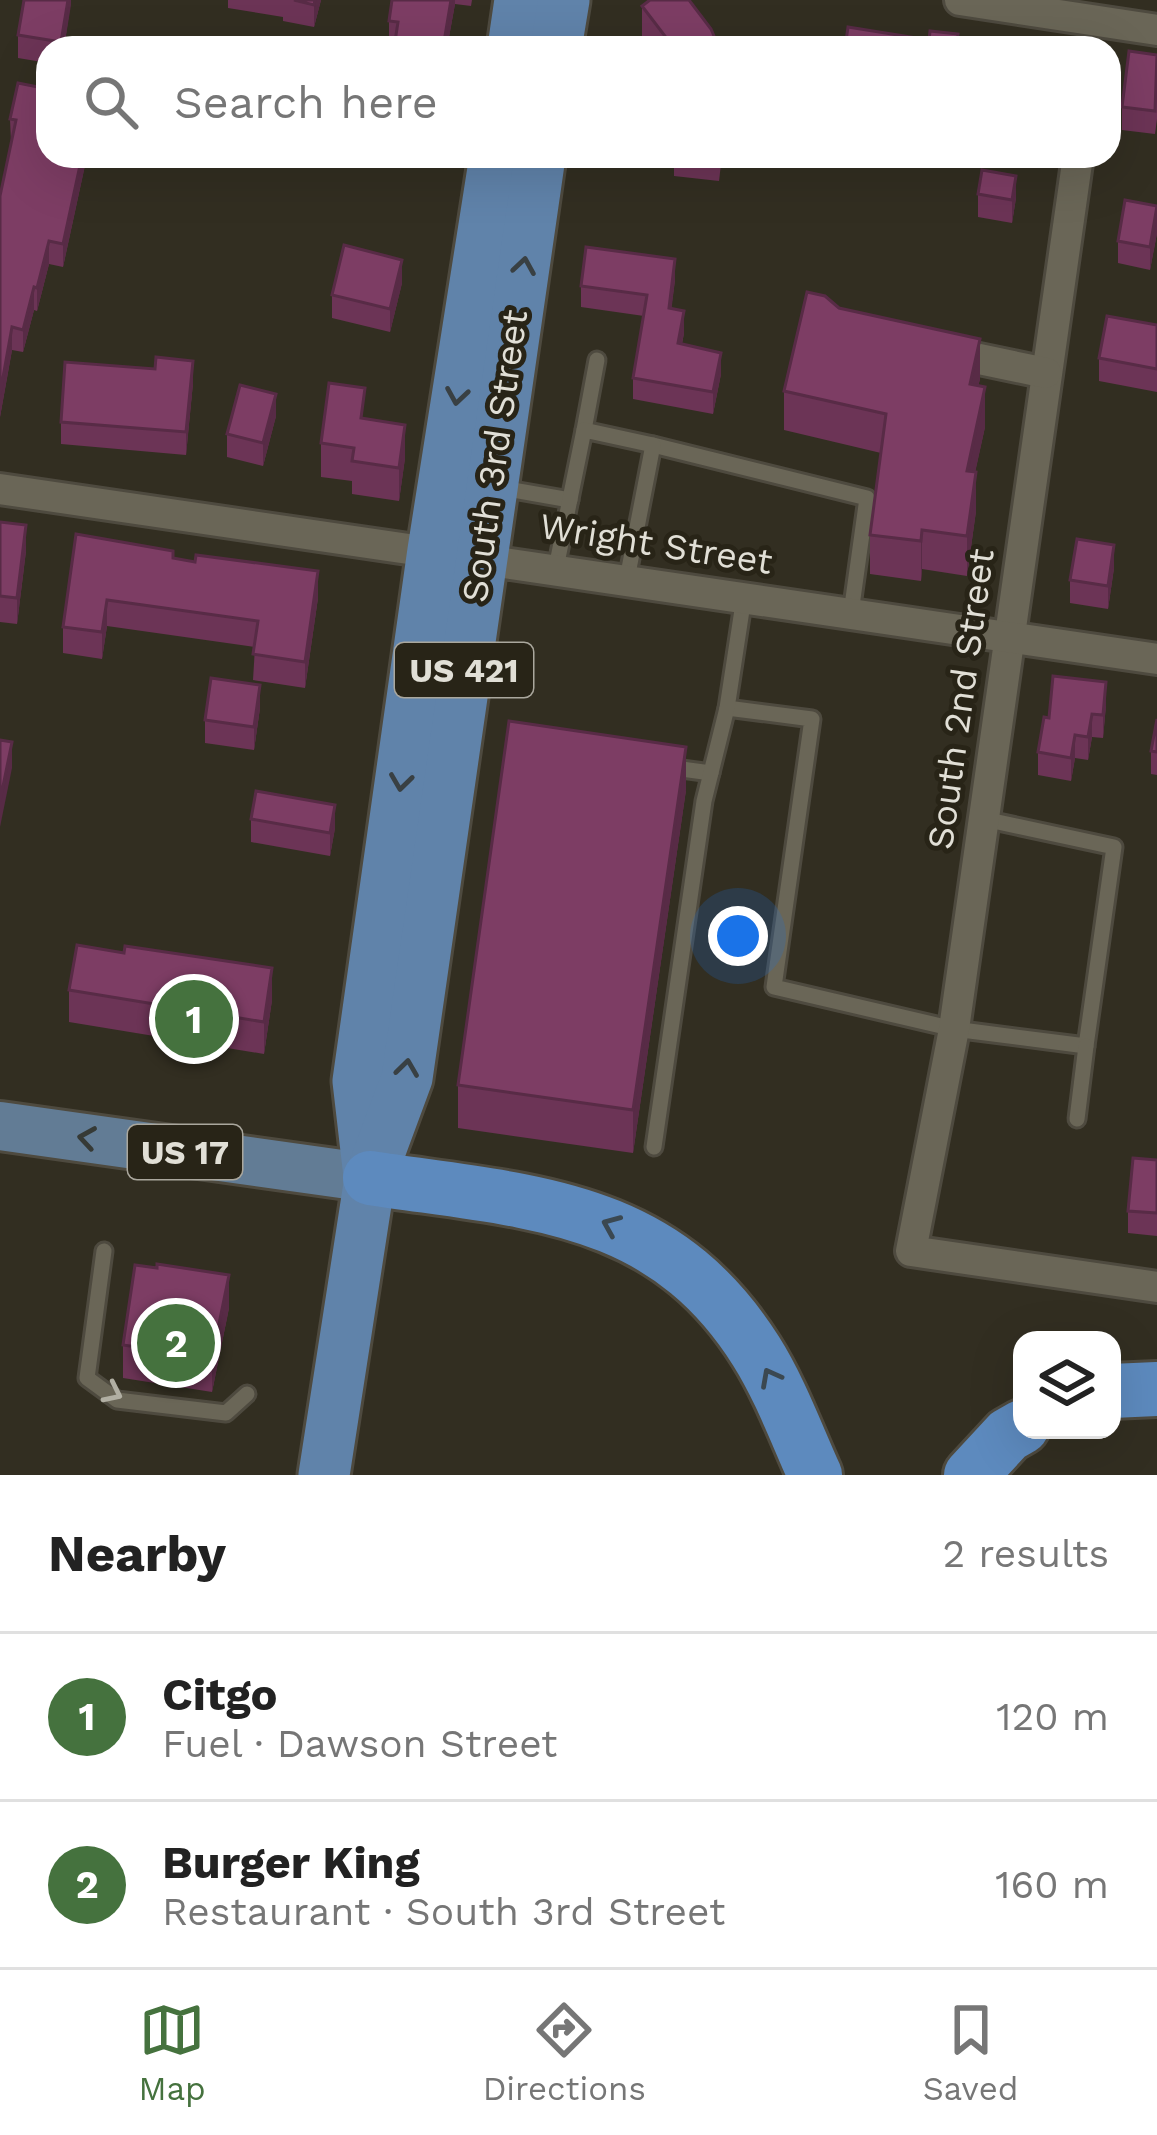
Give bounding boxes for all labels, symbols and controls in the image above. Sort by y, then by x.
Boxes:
search box [36,36,1121,168]
icon: search [78,69,144,135]
text: Search here [174,76,438,129]
one-way arrow [510,257,536,276]
street label: South 3rd Street [454,307,536,605]
one-way arrow [446,386,471,406]
street label: Wright Street [537,505,775,583]
street label: South 2nd Street [919,546,1003,852]
road number: US 421 [395,643,533,697]
one-way arrow [388,772,414,792]
your location [708,906,768,966]
pin: 1 [155,974,233,1064]
one-way arrow [394,1058,420,1078]
road number: US 17 [128,1125,242,1179]
one-way arrow [78,1127,98,1152]
one-way arrow [601,1215,622,1239]
pin: 2 [137,1298,215,1388]
map controls [1013,1331,1121,1439]
button: layers [1013,1331,1121,1439]
one-way arrow [761,1368,784,1389]
one-way arrow [101,1379,123,1402]
text: Nearby [48,1524,226,1583]
text: 2 results [943,1531,1109,1576]
text: Citgo [162,1668,278,1721]
text: 1 [79,1694,95,1739]
text: 120 m [996,1694,1109,1739]
text: Fuel · Dawson Street [162,1721,557,1766]
text: Burger King [162,1836,420,1889]
text: 2 [75,1862,99,1907]
text: 160 m [995,1862,1109,1907]
text: Restaurant · South 3rd Street [162,1889,725,1934]
tab: Map [138,1997,206,2108]
tab: Directions [483,1997,646,2108]
tab: Saved [923,1997,1019,2108]

